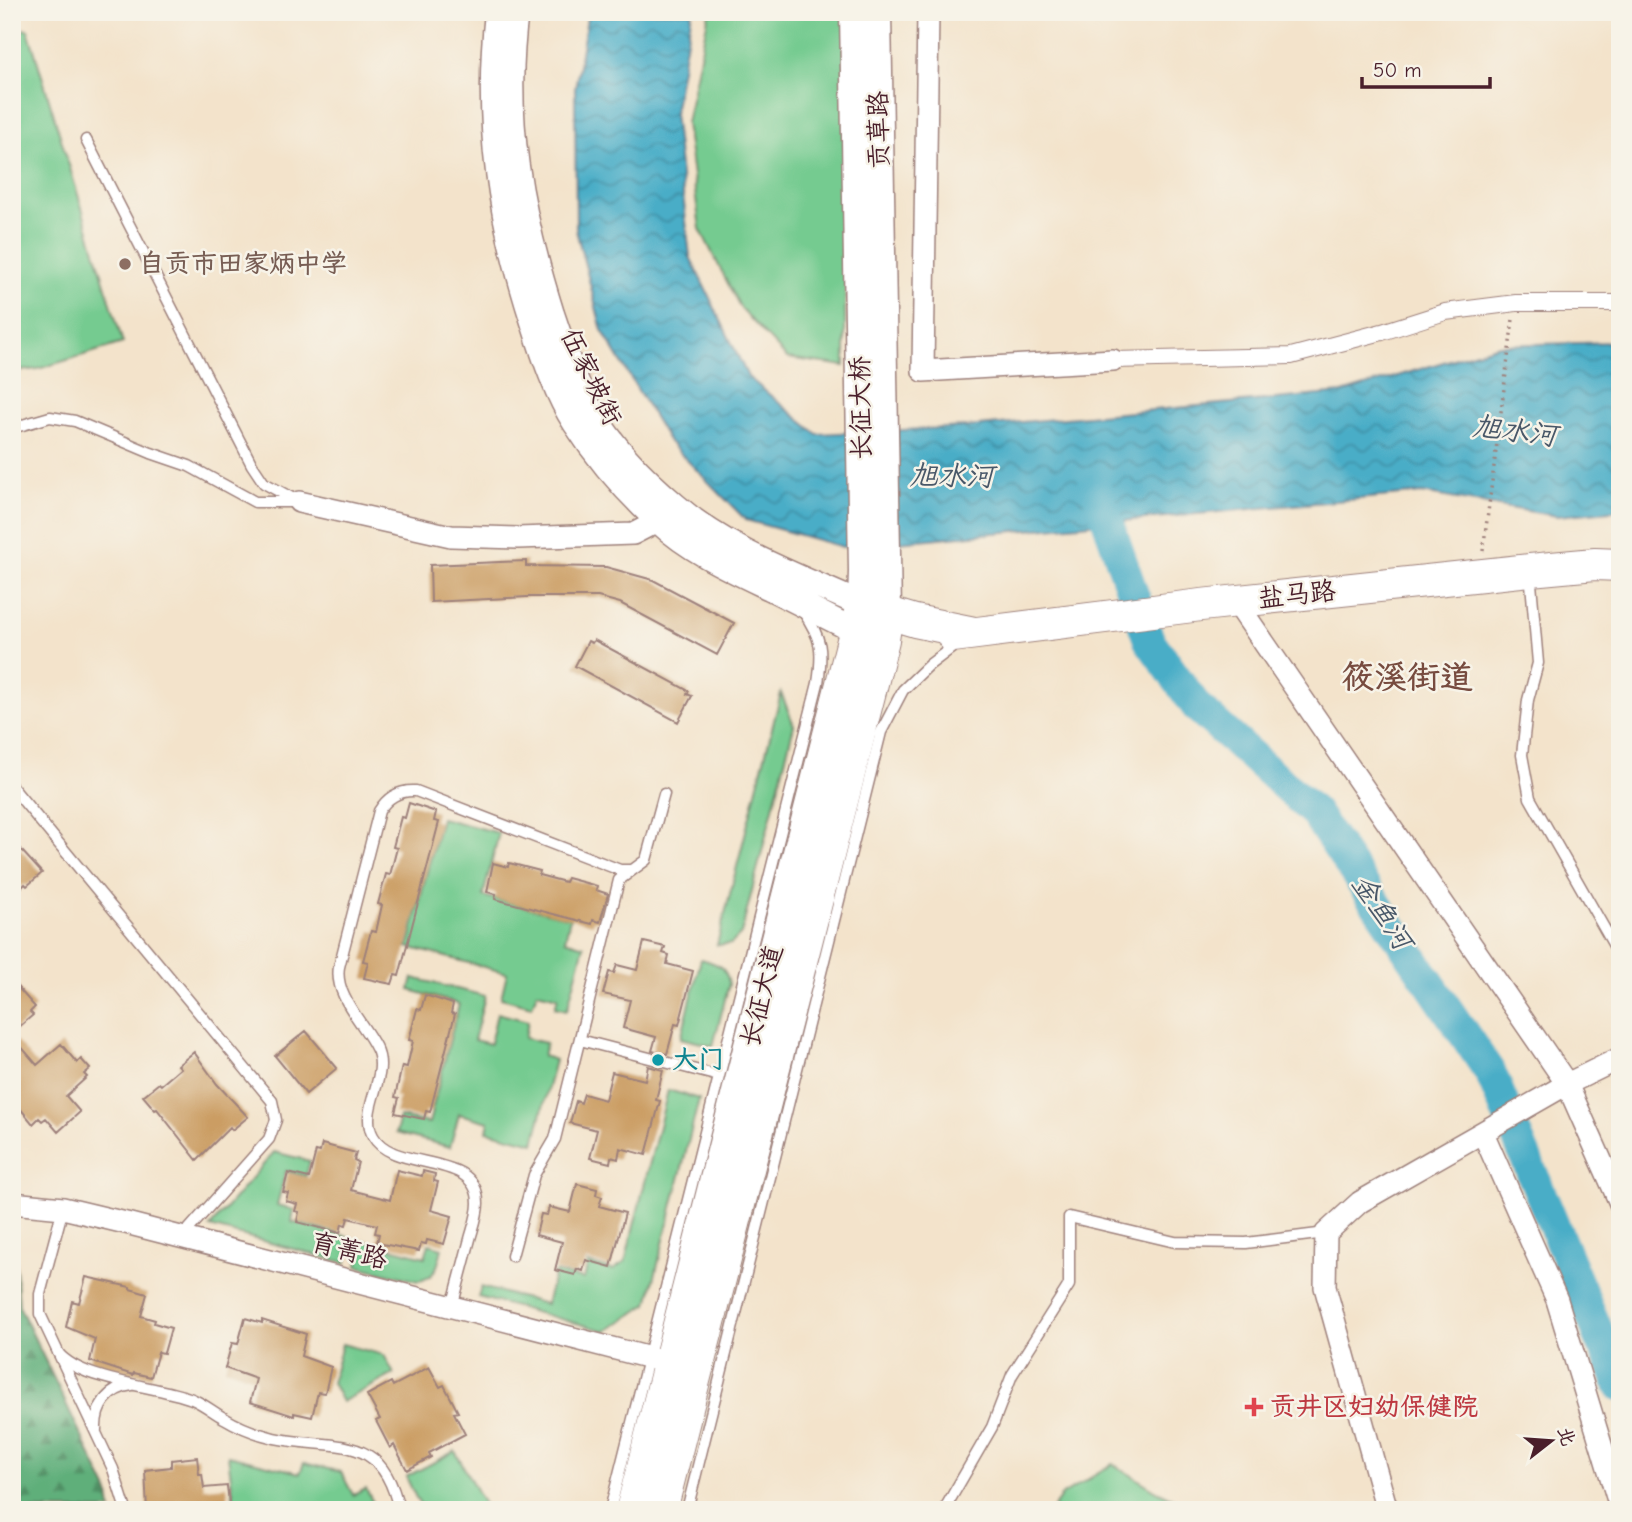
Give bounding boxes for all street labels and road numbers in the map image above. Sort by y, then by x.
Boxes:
street label: 贡草路 [863,91,895,169]
street label: 伍家坡街 [555,324,627,430]
street label: 长征大桥 [845,356,877,460]
street label: 盐马路 [1257,576,1337,614]
street label: 长征大道 [735,942,789,1050]
street label: 育菁路 [308,1227,390,1275]

